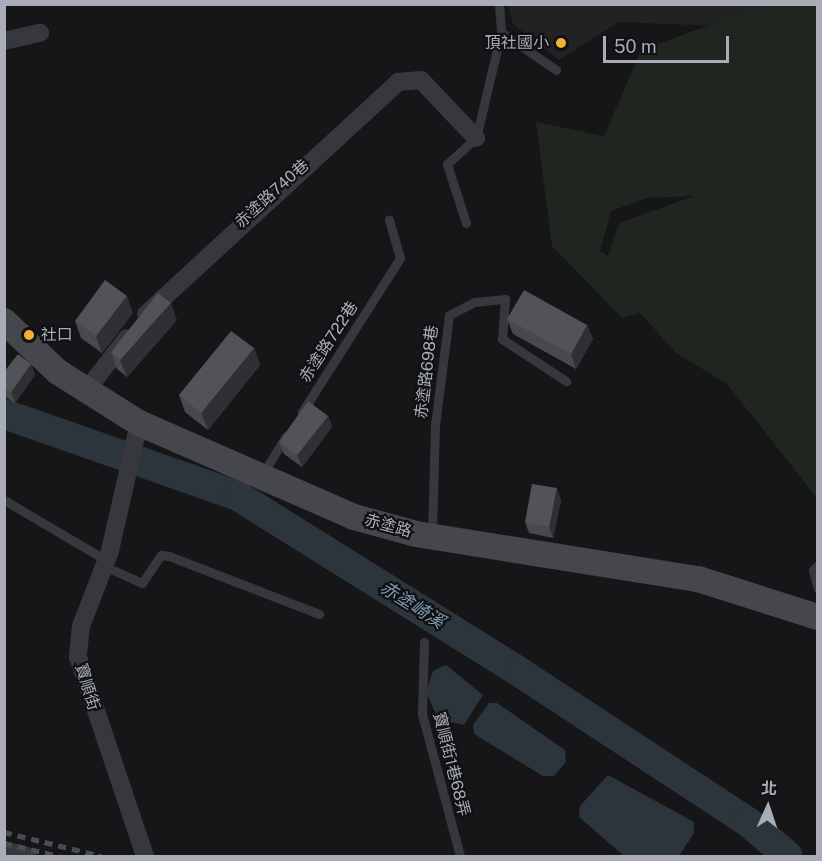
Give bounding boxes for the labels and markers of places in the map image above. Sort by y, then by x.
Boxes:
place label: 頂社國小 [485,33,549,53]
marker: 頂社國小 [554,36,568,50]
place label: 社口 [41,325,73,345]
marker: 社口 [22,328,36,342]

